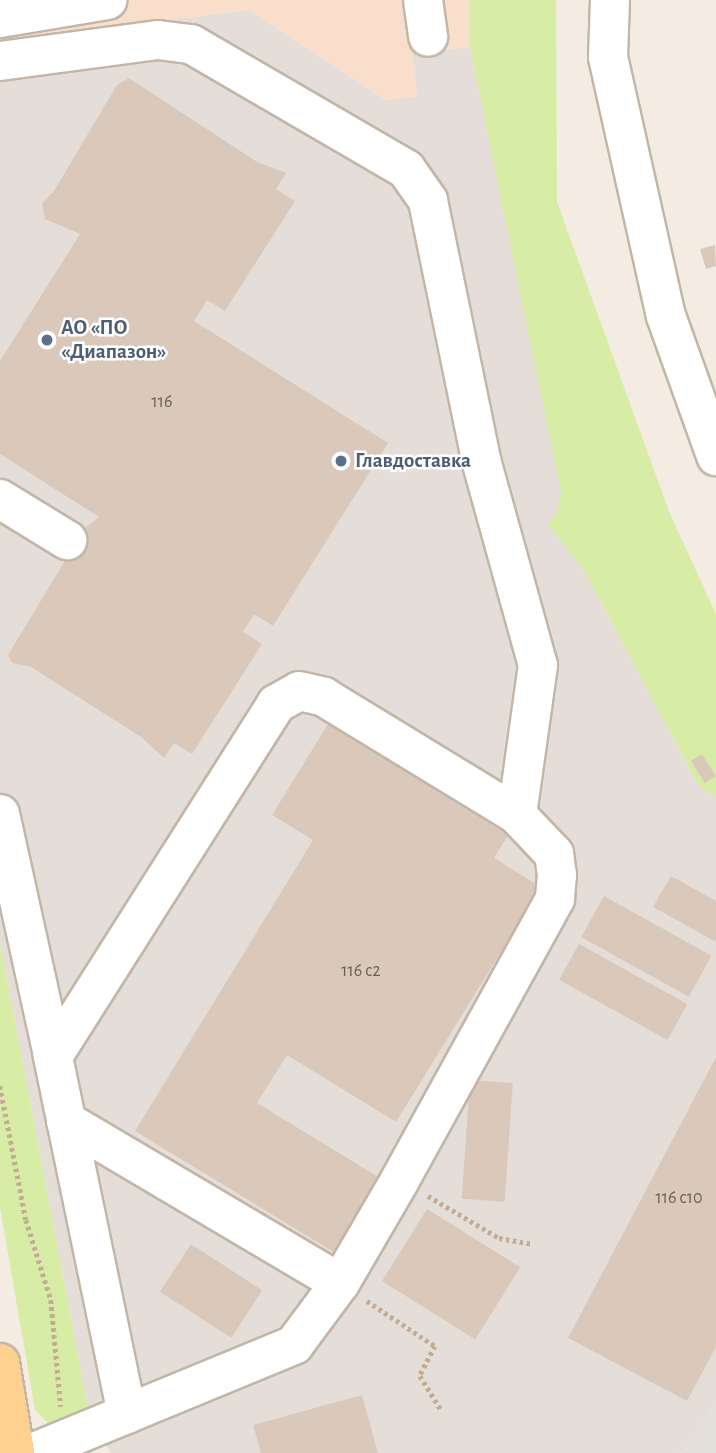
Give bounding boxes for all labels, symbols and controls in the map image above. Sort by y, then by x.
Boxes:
place label: АО «ПО «Диапазон» [61,315,166,365]
marker: АО «ПО «Диапазон» [39,332,55,348]
house number: 116 [152,391,172,413]
place label: Главдоставка [355,448,471,474]
marker: Главдоставка [333,453,349,469]
house number: 116 с2 [341,960,381,982]
house number: 116 с10 [656,1187,702,1209]

